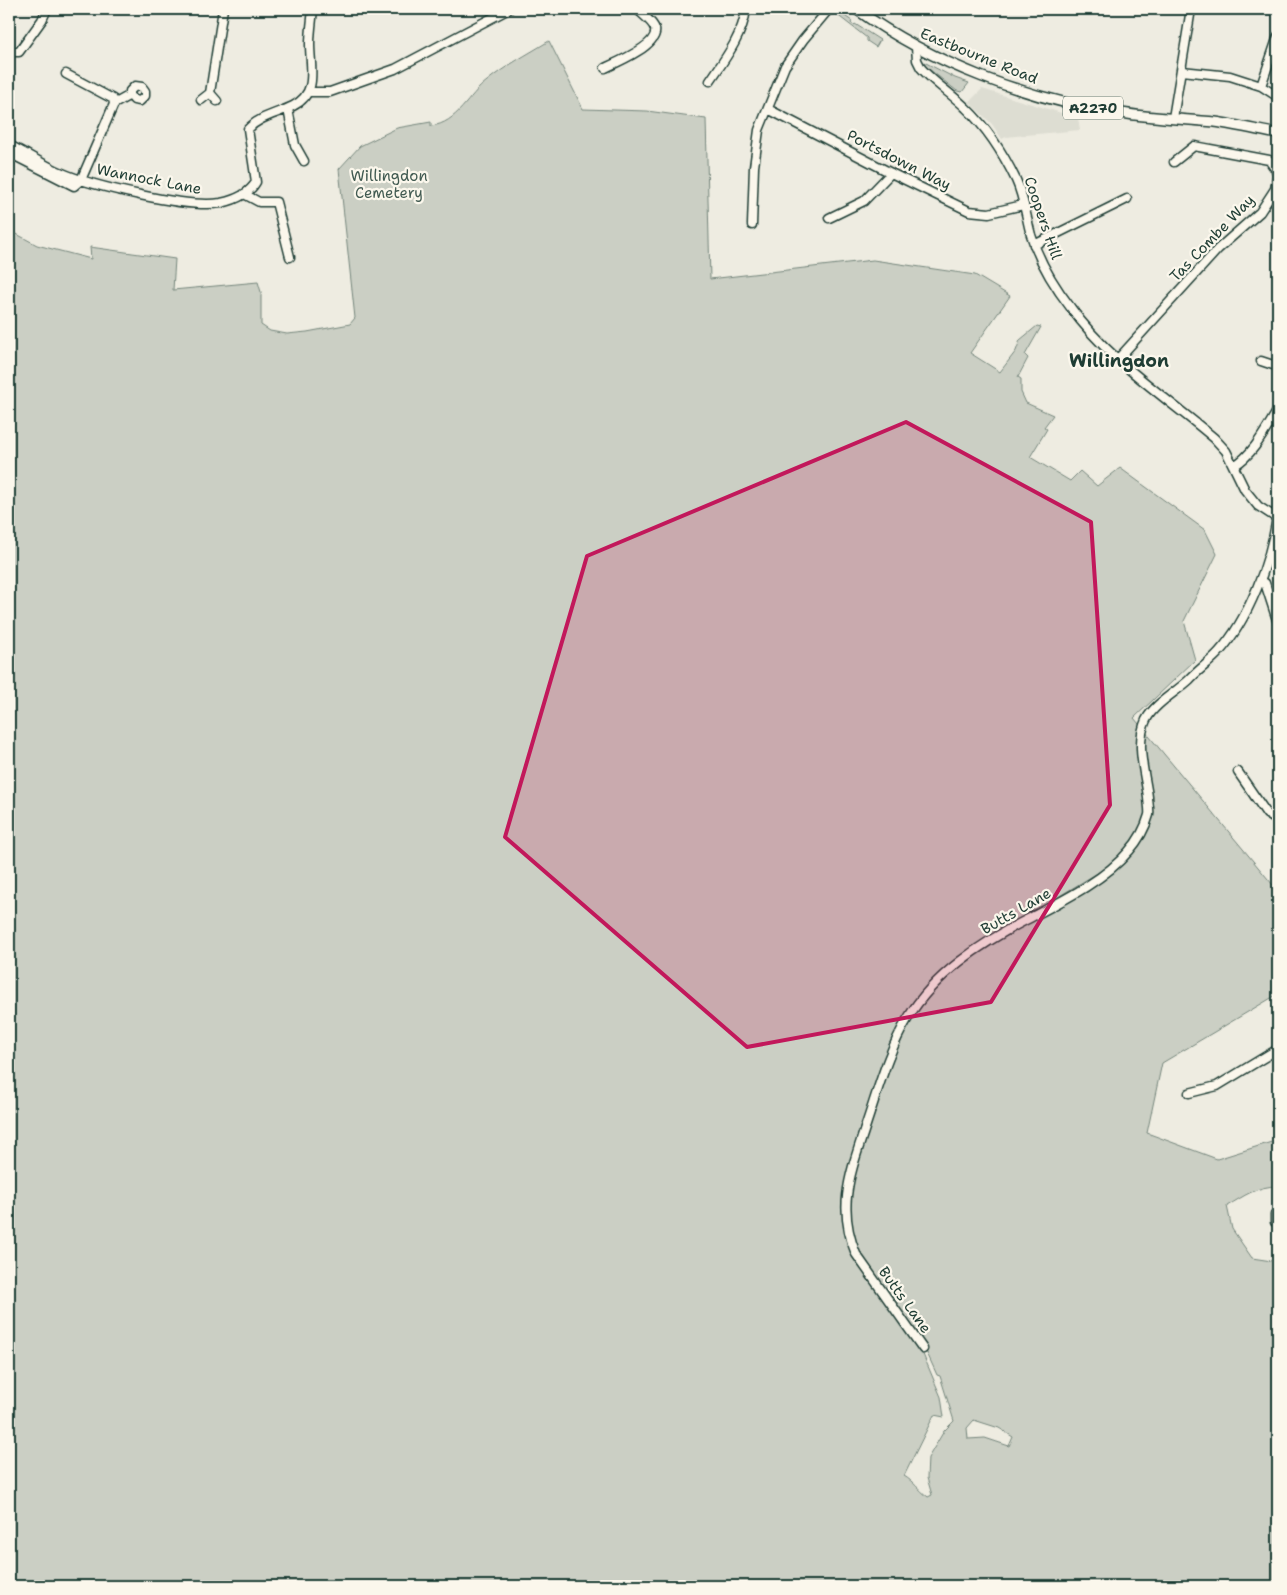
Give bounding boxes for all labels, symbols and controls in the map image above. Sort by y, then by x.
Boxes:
street label: Eastbourne Road [917,23,1041,89]
road number: A2270 [1063,96,1123,120]
street label: Portsdown Way [843,125,955,195]
street label: Wannock Lane [95,159,203,199]
park label: Willingdon Cemetery [350,166,428,203]
street label: Coopers Hill [1019,174,1067,263]
street label: Tas Combe Way [1165,190,1259,286]
district label: Willingdon [1069,349,1169,373]
street label: Butts Lane [977,883,1055,939]
street label: Butts Lane [874,1263,936,1337]

